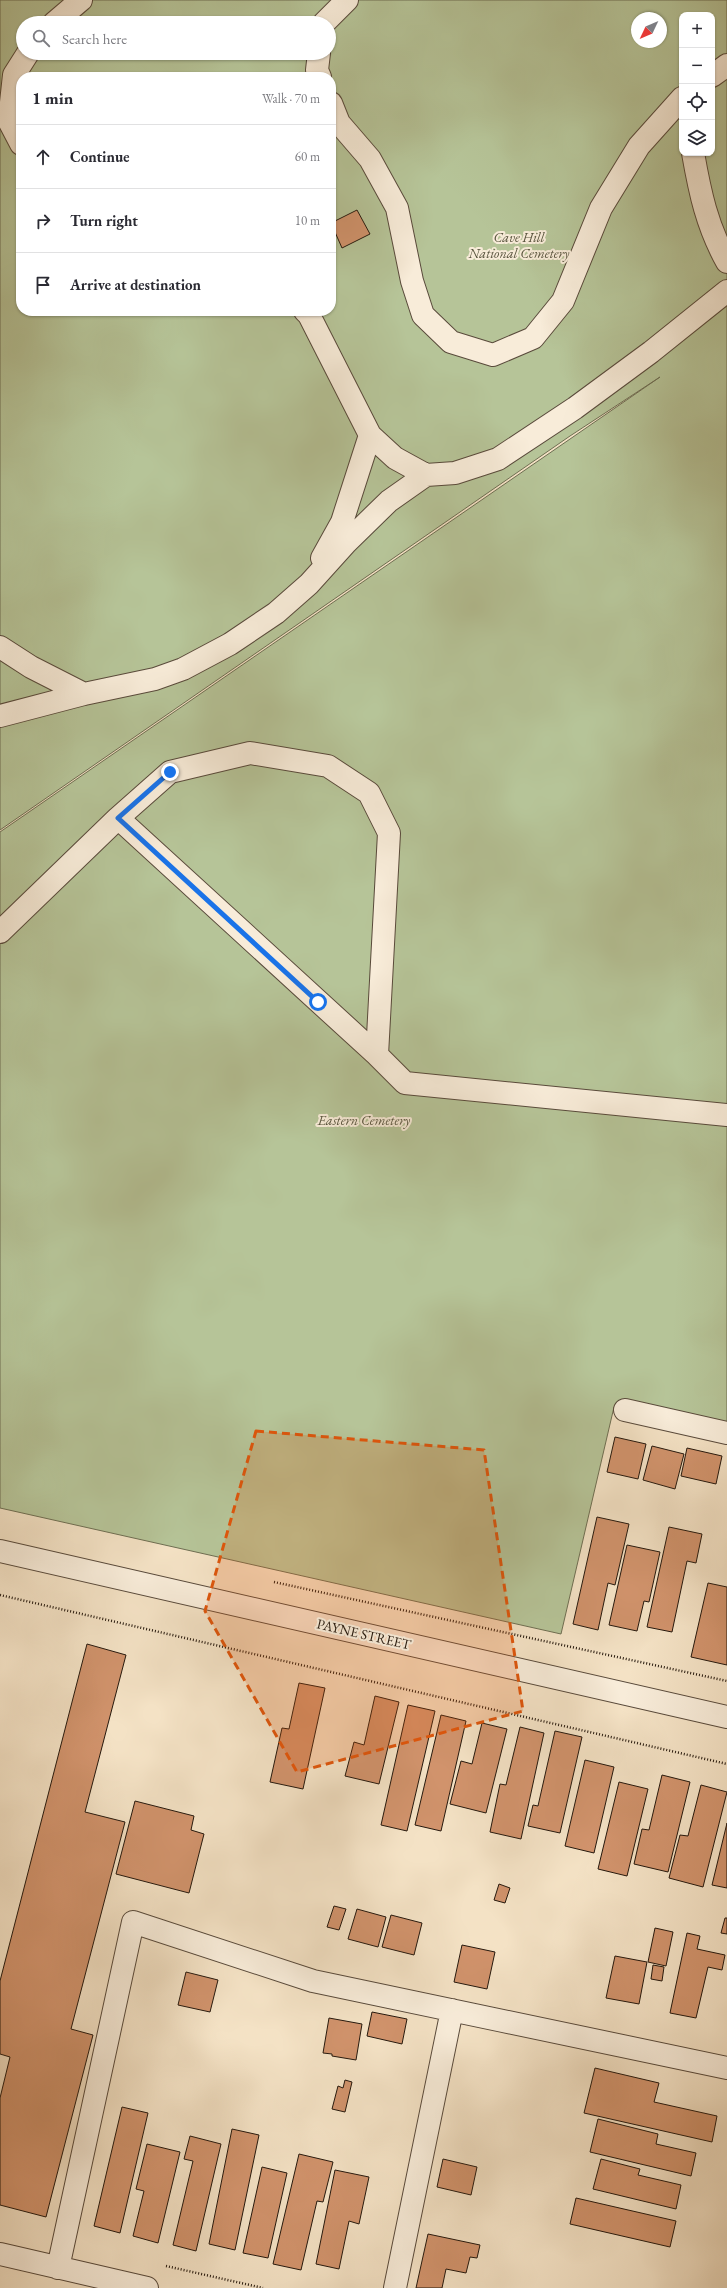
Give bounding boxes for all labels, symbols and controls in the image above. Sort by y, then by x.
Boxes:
north arrow [631,12,667,48]
map controls [679,12,715,156]
button: + [679,12,715,48]
search box [16,16,336,60]
icon: search [30,27,52,49]
text: Search here [62,29,127,48]
button: − [679,48,715,84]
button: locate [679,84,715,120]
text: 1 min [32,87,73,109]
text: Walk · 70 m [262,90,320,107]
button: layers [679,120,715,156]
icon: ahead [32,146,54,168]
text: Continue [70,147,130,166]
text: 60 m [295,148,320,165]
icon: right [32,210,54,232]
text: Turn right [70,211,138,230]
text: 10 m [295,212,320,229]
park label: Cave Hill National Cemetery [468,228,570,262]
icon: arrive [32,274,54,296]
text: Arrive at destination [70,275,201,294]
route end [161,763,179,781]
route start [309,993,327,1011]
park label: Eastern Cemetery [317,1111,411,1129]
street label: PAYNE STREET [315,1614,413,1654]

